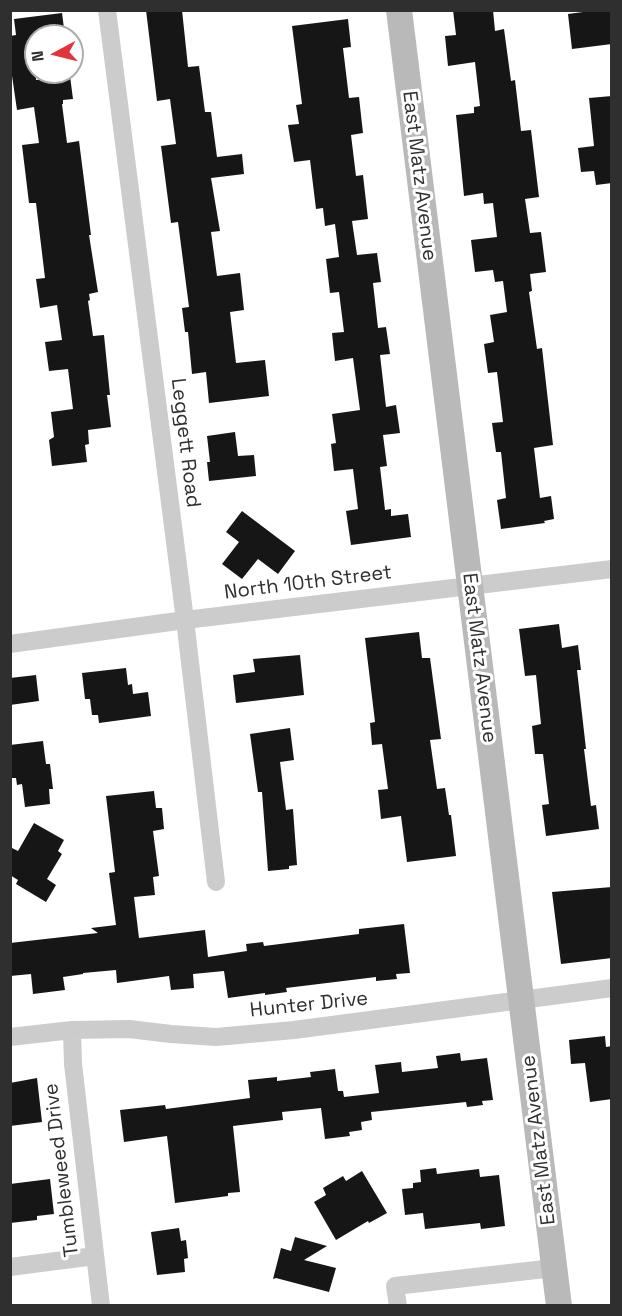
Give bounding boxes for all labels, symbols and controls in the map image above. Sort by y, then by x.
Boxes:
north arrow [24,24,84,84]
text: N [27,49,49,63]
street label: East Matz Avenue [397,90,441,262]
street label: Leggett Road [165,377,205,509]
street label: North 10th Street [223,561,393,605]
street label: East Matz Avenue [457,572,501,744]
street label: Hunter Drive [249,987,369,1023]
street label: East Matz Avenue [517,1054,561,1226]
street label: Tumbleweed Drive [39,1082,85,1258]

